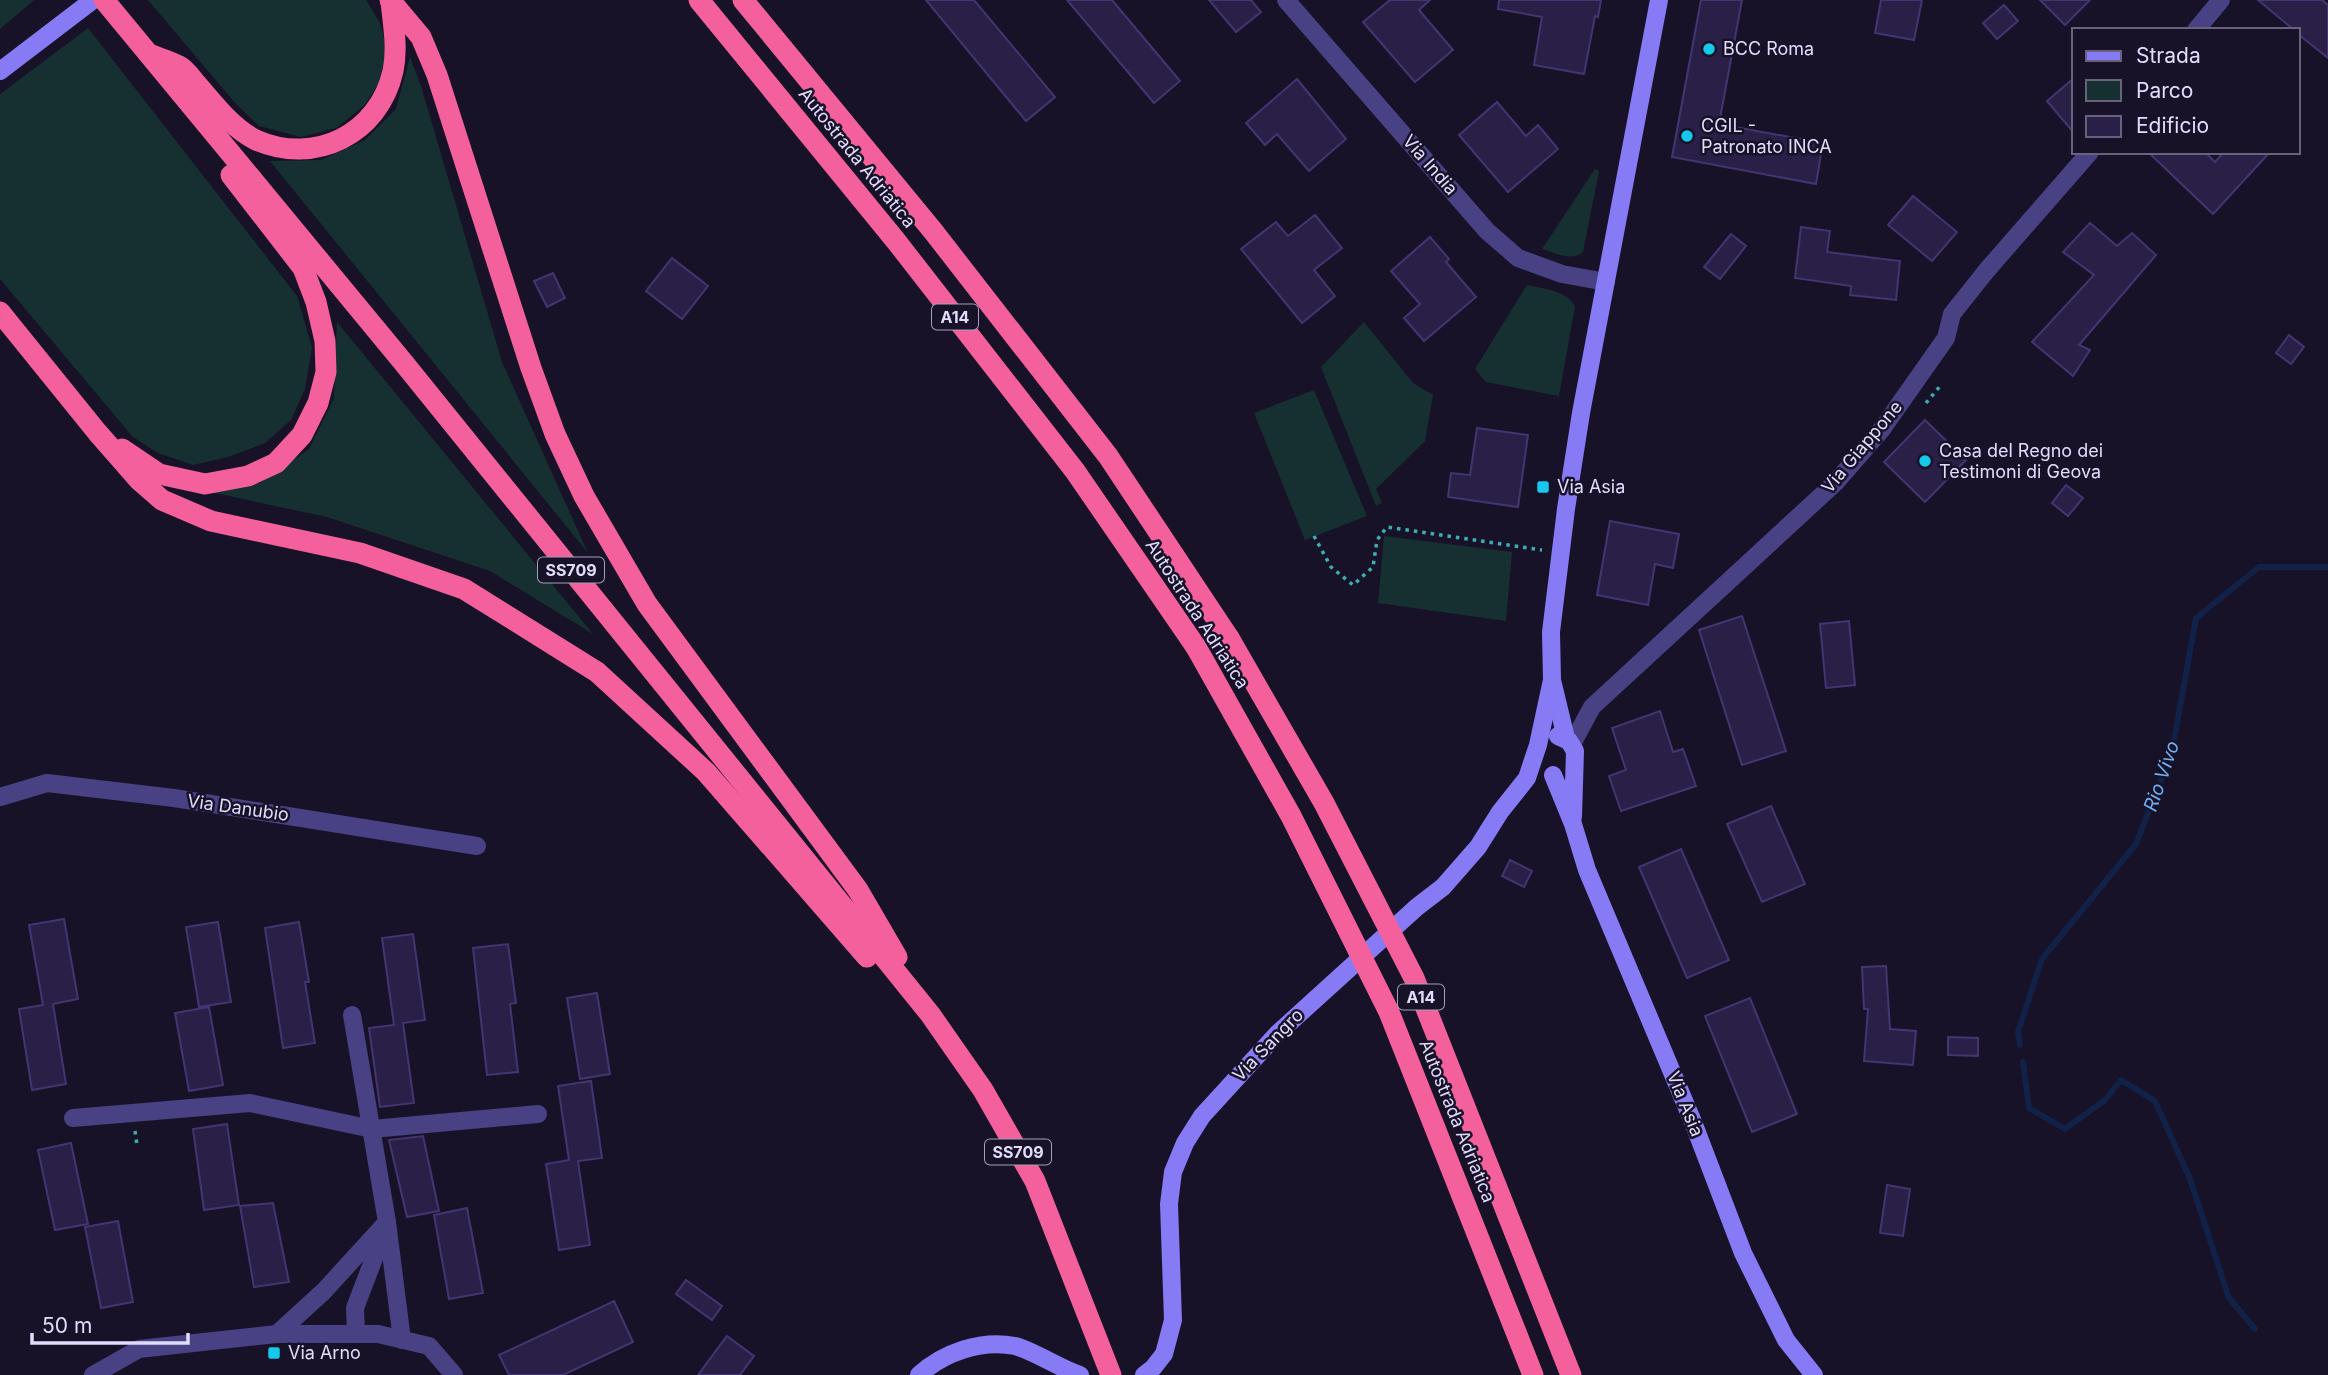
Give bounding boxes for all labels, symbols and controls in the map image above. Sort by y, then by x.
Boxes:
legend [2072,28,2300,154]
place label: BCC Roma [1723,38,1814,59]
marker: BCC Roma [1701,41,1717,57]
text: Strada [2136,43,2201,68]
text: Parco [2136,78,2193,103]
street label: Autostrada Adriatica [795,84,920,232]
text: Edificio [2136,113,2209,138]
place label: CGIL - Patronato INCA [1701,115,1832,157]
marker: CGIL - Patronato INCA [1679,128,1695,144]
street label: Via India [1399,130,1462,199]
road number: A14 [932,304,978,330]
street label: Via Giappone [1817,396,1906,497]
place label: Casa del Regno dei Testimoni di Geova [1939,440,2103,482]
marker: Casa del Regno dei Testimoni di Geova [1917,453,1933,469]
place label: Via Asia [1557,476,1625,497]
marker: Via Asia [1535,479,1551,495]
street label: Autostrada Adriatica [1141,535,1254,692]
road number: SS709 [538,558,604,582]
water label: Rio Vivo [2139,738,2184,814]
street label: Via Danubio [186,790,290,825]
road number: A14 [1398,984,1444,1009]
street label: Via Sangro [1228,1004,1307,1085]
street label: Autostrada Adriatica [1415,1036,1500,1205]
street label: Via Asia [1663,1068,1708,1139]
road number: SS709 [985,1140,1051,1164]
scale bar [32,1302,187,1346]
text: 50 m [42,1313,92,1338]
place label: Via Arno [288,1342,361,1363]
marker: Via Arno [266,1345,282,1361]

